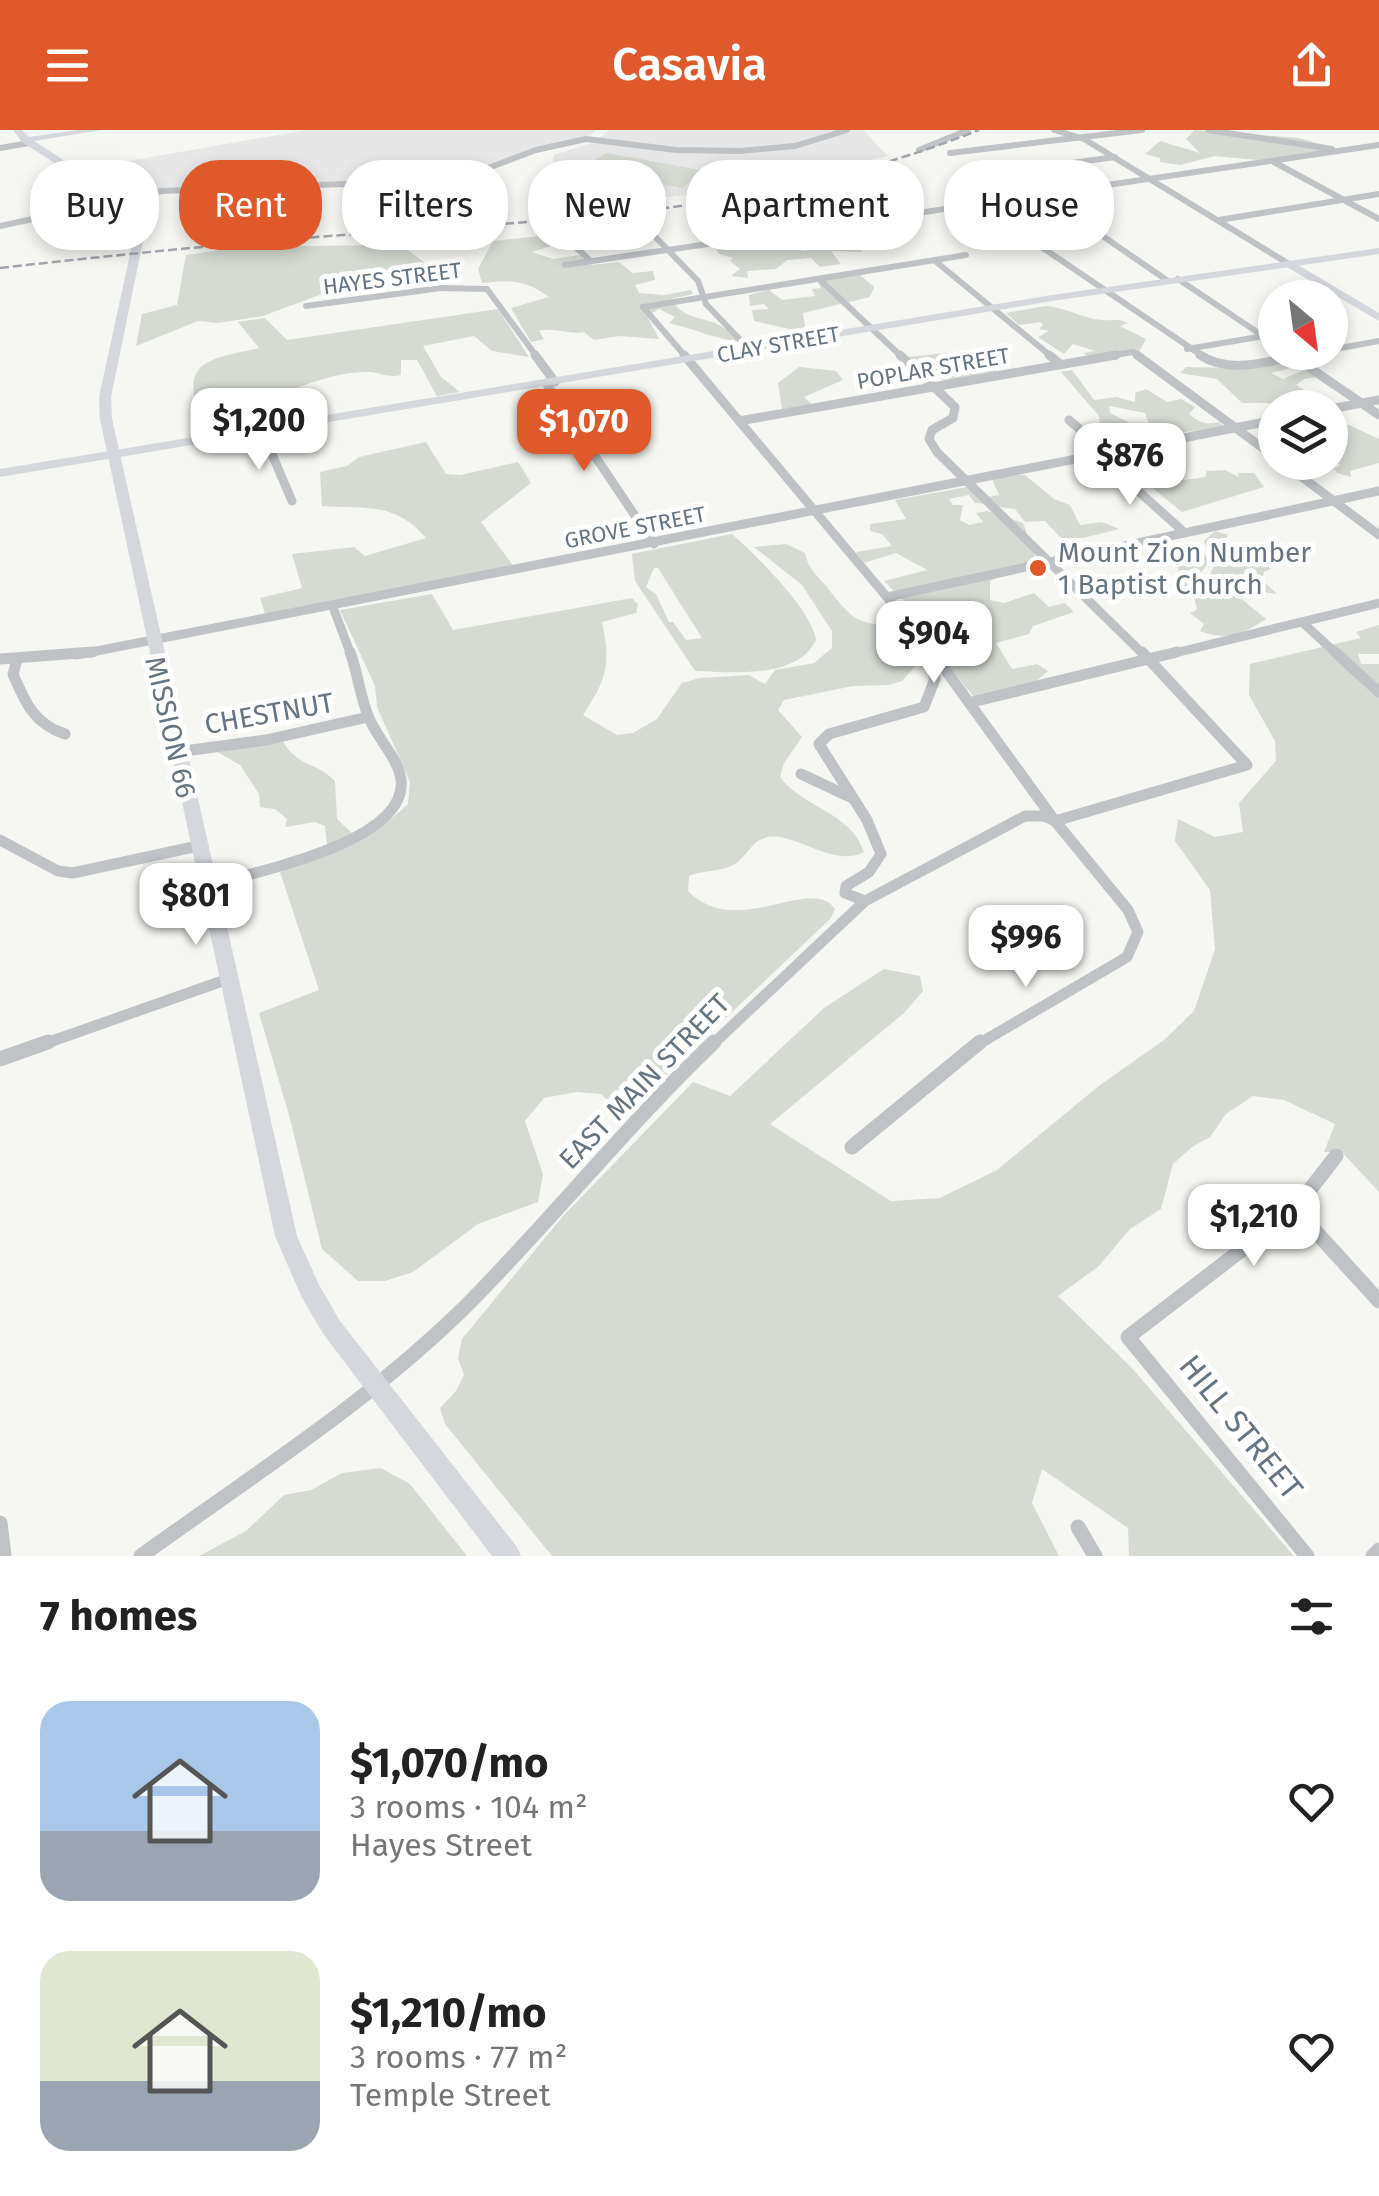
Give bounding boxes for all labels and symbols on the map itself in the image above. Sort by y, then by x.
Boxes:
street label: HAYES STREET [321,257,463,300]
north arrow [1258,280,1348,370]
street label: CLAY STREET [715,320,842,369]
street label: POPLAR STREET [855,342,1012,395]
pin: $1,200 [178,388,340,473]
pin: $1,070 [503,389,665,474]
pin: $876 [1071,423,1189,508]
street label: GROVE STREET [562,500,708,554]
place label: Mount Zion Number 1 Baptist Church [1058,536,1311,601]
marker: Mount Zion Number 1 Baptist Church [1027,557,1049,579]
pin: $904 [875,601,993,686]
street label: MISSION 66 [138,653,203,801]
street label: CHESTNUT [202,686,337,741]
pin: $801 [137,863,255,948]
pin: $996 [967,905,1085,990]
street label: EAST MAIN STREET [552,987,737,1176]
pin: $1,210 [1173,1184,1335,1269]
street label: HILL STREET [1171,1347,1311,1507]

